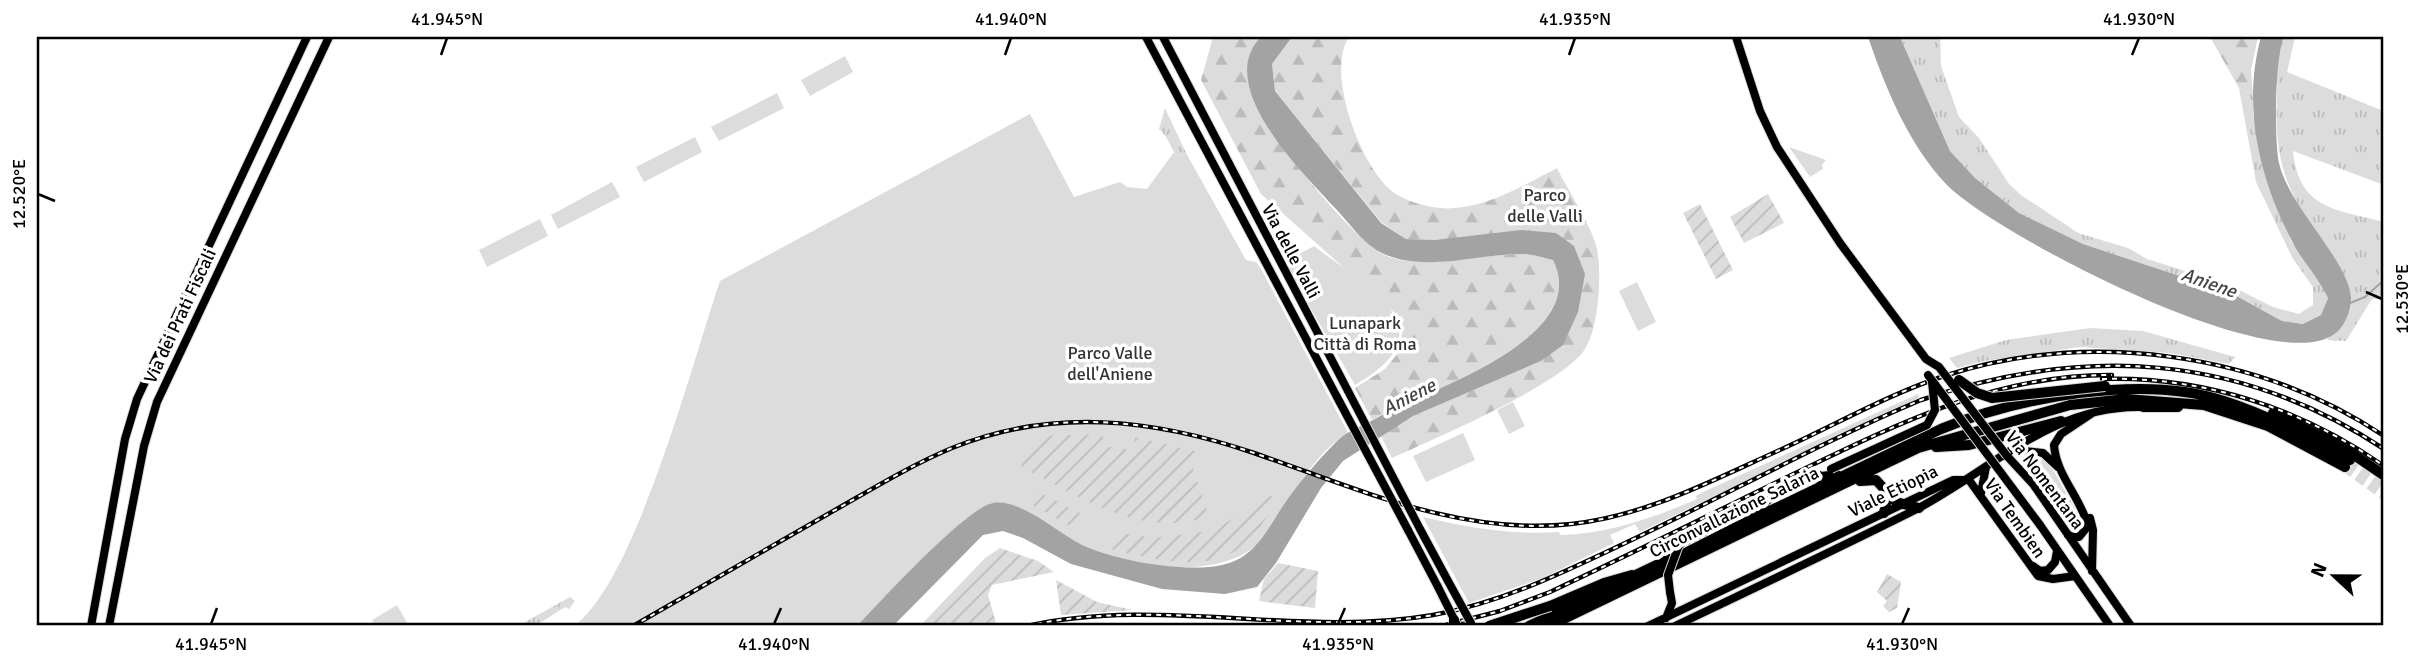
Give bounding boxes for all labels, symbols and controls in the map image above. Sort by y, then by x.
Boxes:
text: 41.945°N [411,8,483,30]
text: 41.940°N [975,8,1047,30]
text: 41.935°N [1539,8,1611,30]
text: 41.930°N [2103,8,2175,30]
text: 12.520°E [8,159,30,229]
park label: Parco delle Valli [1507,184,1583,227]
street label: Via delle Valli [1257,200,1325,302]
street label: Via dei Prati Fiscali [139,245,221,387]
water label: Aniene [2178,262,2241,304]
text: 12.530°E [2391,264,2413,334]
park label: Lunapark Città di Roma [1313,312,1417,355]
park label: Parco Valle dell'Aniene [1067,342,1153,385]
water label: Aniene [1378,373,1441,421]
street label: Via Nomentana [2001,426,2089,534]
street label: Viale Etiopia [1845,460,1941,522]
street label: Circonvallazione Salaria [1646,461,1822,563]
street label: Via Tembien [1980,474,2050,562]
north arrow [2298,540,2368,610]
text: N [2306,559,2333,581]
text: 41.945°N [175,633,247,655]
text: 41.940°N [738,633,810,655]
text: 41.935°N [1302,633,1374,655]
text: 41.930°N [1866,633,1938,655]

